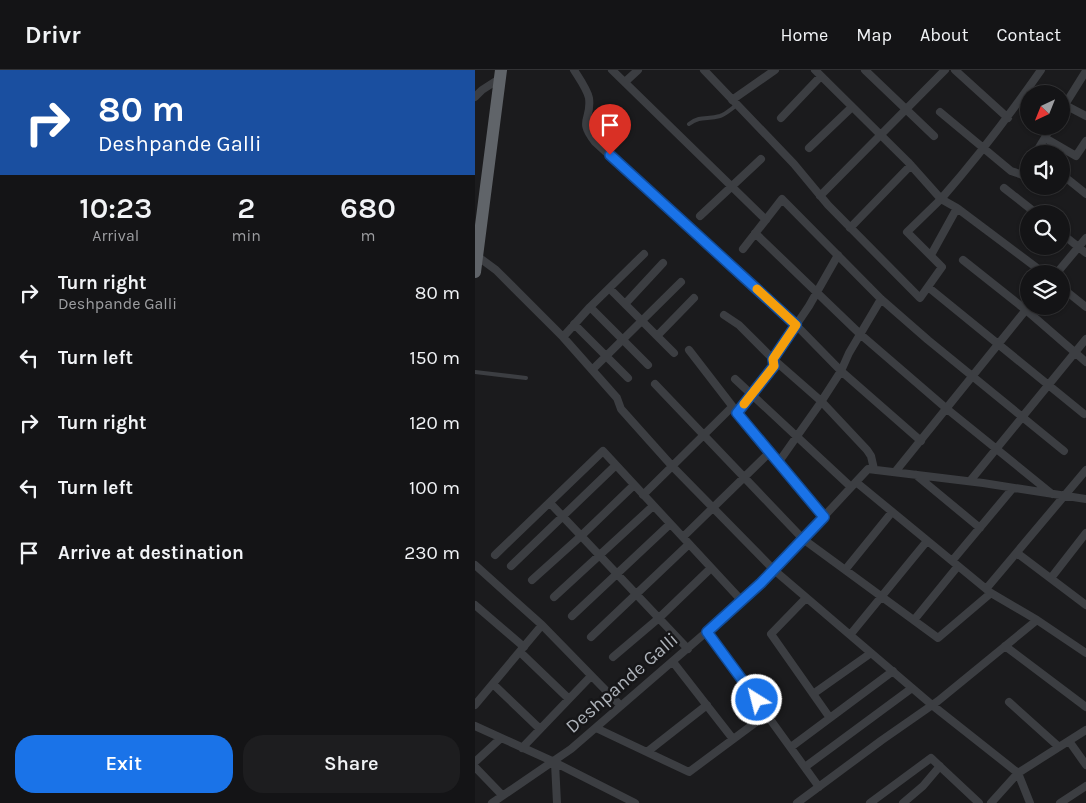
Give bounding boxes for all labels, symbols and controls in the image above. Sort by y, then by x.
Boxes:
text: Drivr [25,21,81,49]
text: Home [780,24,828,46]
text: Map [856,24,892,46]
text: About [920,24,969,46]
text: Contact [997,24,1061,46]
north arrow [1020,85,1070,135]
map controls [1020,85,1070,315]
text: 80 m [98,89,185,130]
icon: right [15,90,80,155]
pin [589,104,631,155]
icon: arrive [596,111,624,139]
text: Deshpande Galli [98,131,262,157]
button: sound [1020,145,1070,195]
text: 10:23 [79,190,152,226]
text: 2 [237,190,255,226]
text: 680 [340,190,396,226]
button: search [1020,205,1070,255]
text: Arrival [92,226,139,245]
text: min [232,226,261,245]
text: m [360,226,375,245]
button: layers [1020,265,1070,315]
text: Turn right [58,272,147,294]
icon: right [15,279,43,307]
text: 80 m [415,282,460,304]
text: Deshpande Galli [58,294,177,313]
icon: left [15,344,43,372]
text: Turn left [58,347,133,369]
text: 150 m [409,347,460,369]
icon: right [15,409,43,437]
text: Turn right [58,412,147,434]
text: 120 m [409,412,460,434]
icon: left [15,474,43,502]
text: Turn left [58,477,133,499]
text: 100 m [409,477,460,499]
icon: arrive [15,539,43,567]
text: Arrive at destination [58,542,244,564]
text: 230 m [404,542,460,564]
street label: Deshpande Galli [561,628,683,738]
position arrow [730,673,782,725]
button: Exit [15,735,233,793]
button: Share [243,735,460,793]

